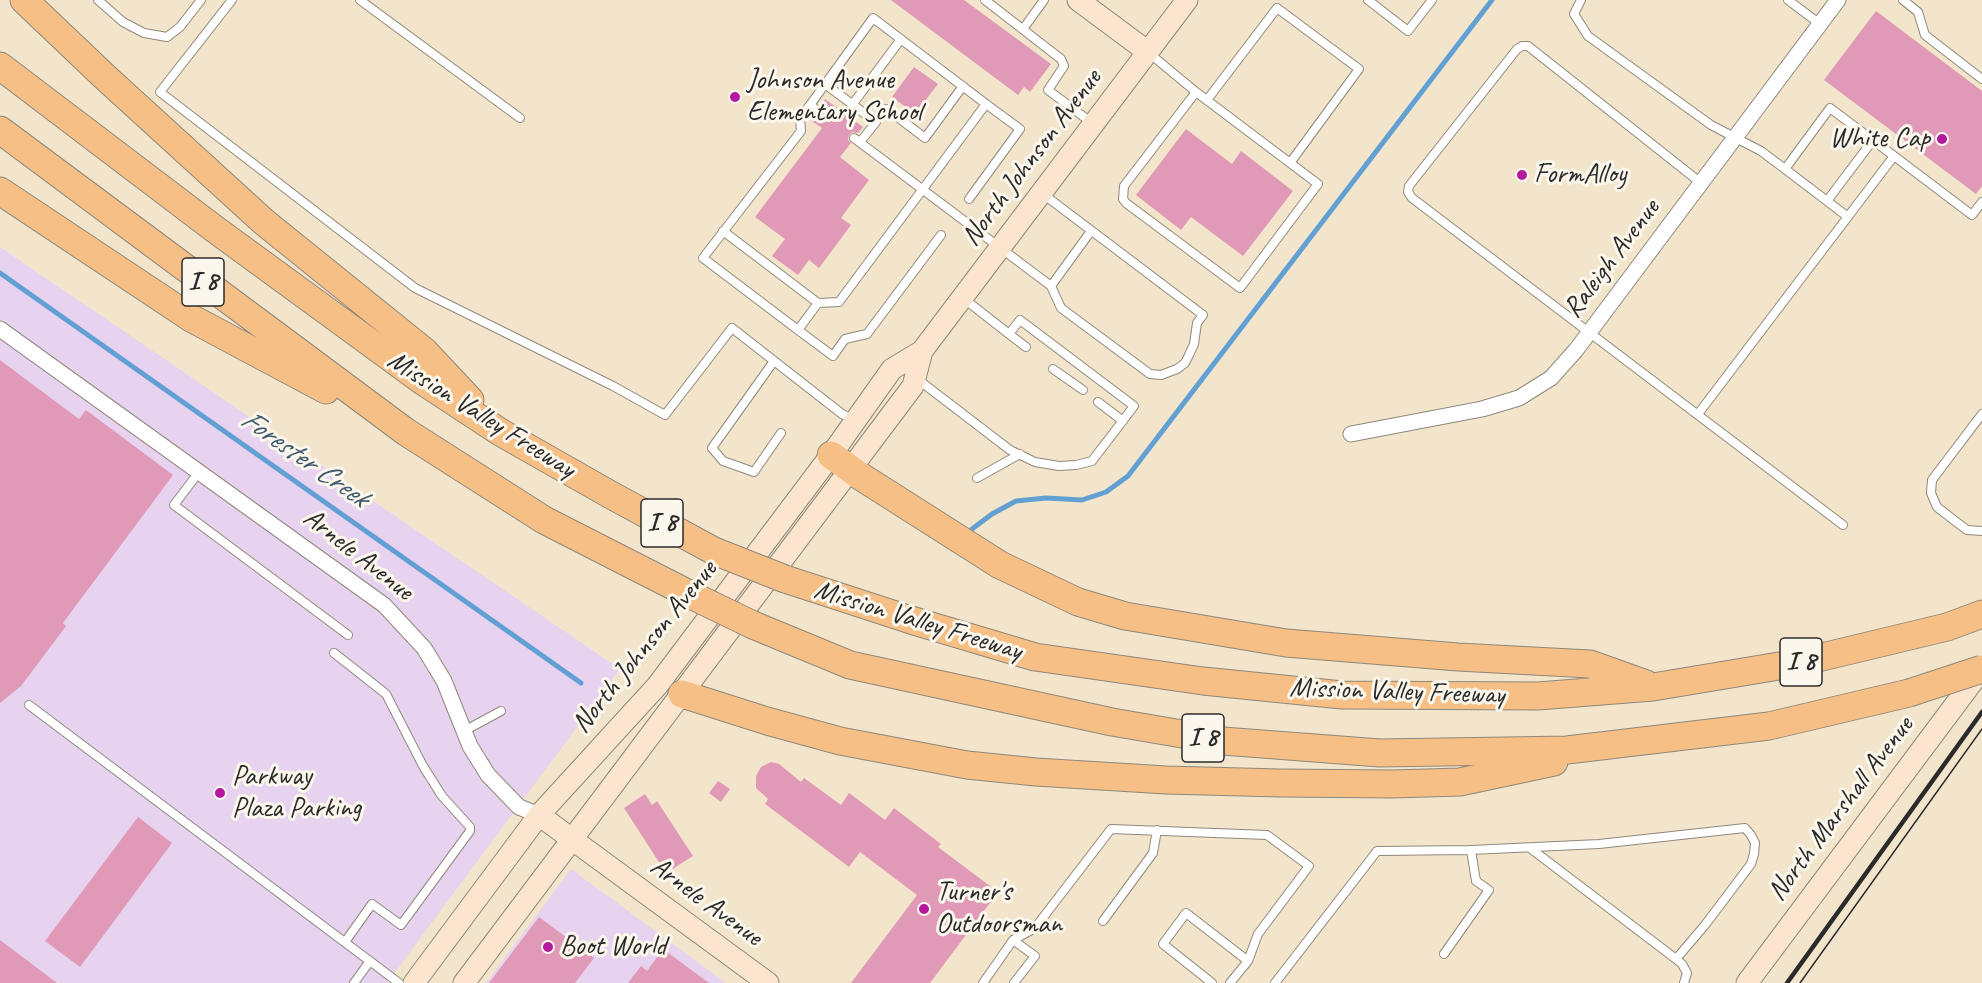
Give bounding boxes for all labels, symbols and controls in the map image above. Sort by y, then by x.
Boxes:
street label: North Johnson Avenue [955,63,1109,253]
place label: Johnson Avenue Elementary School [747,64,922,130]
marker: Johnson Avenue Elementary School [728,90,742,104]
place label: White Cap [1830,122,1930,156]
marker: White Cap [1935,132,1949,146]
place label: FormAlloy [1534,158,1626,192]
marker: FormAlloy [1515,168,1529,182]
street label: Raleigh Avenue [1557,193,1667,325]
road number: I 8 [182,258,224,306]
street label: Mission Valley Freeway [381,344,581,486]
water label: Forester Creek [233,402,375,516]
road number: I 8 [641,499,683,547]
street label: Arnele Avenue [296,502,420,608]
street label: North Johnson Avenue [565,554,725,740]
street label: Mission Valley Freeway [810,574,1026,668]
road number: I 8 [1780,638,1822,686]
street label: Mission Valley Freeway [1289,671,1505,713]
street label: North Marshall Avenue [1761,710,1921,908]
road number: I 8 [1182,714,1224,762]
place label: Parkway Plaza Parking [232,760,361,826]
marker: Parkway Plaza Parking [213,786,227,800]
street label: Arnele Avenue [643,850,769,954]
place label: Turner's Outdoorsman [936,876,1062,942]
marker: Turner's Outdoorsman [917,902,931,916]
place label: Boot World [560,930,666,964]
marker: Boot World [541,940,555,954]

